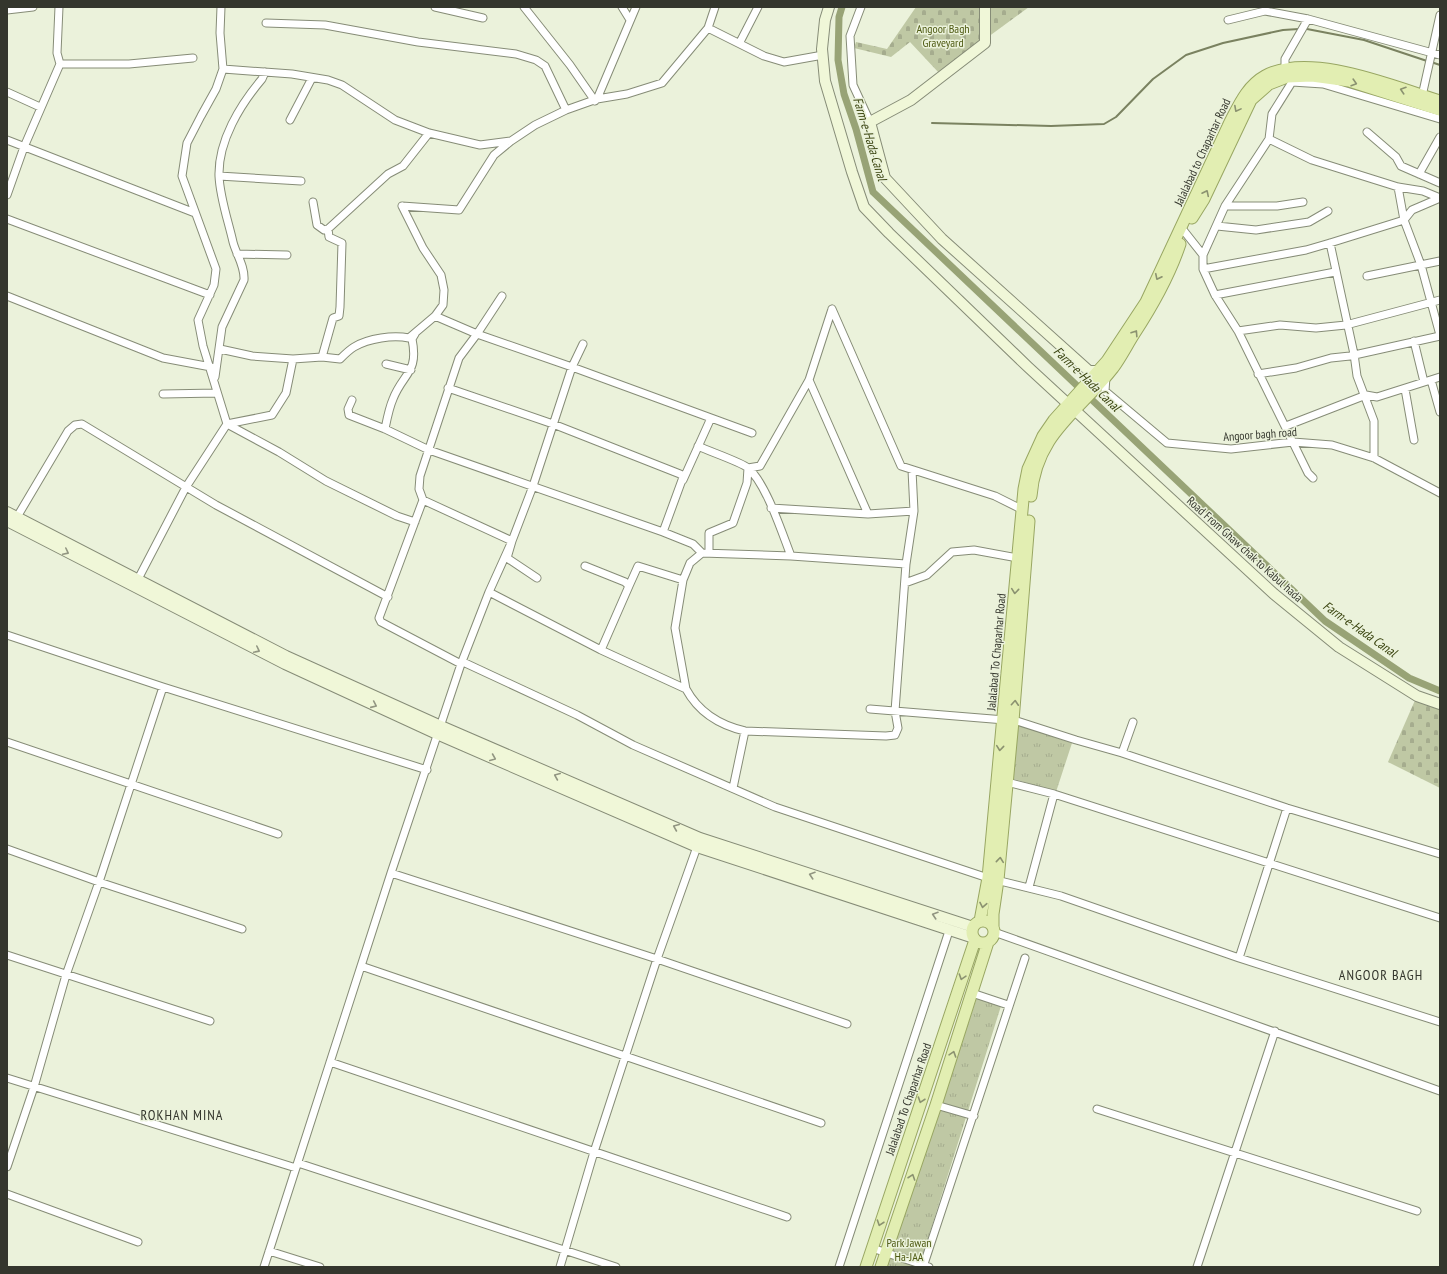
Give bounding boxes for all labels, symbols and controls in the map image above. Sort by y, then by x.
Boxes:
park label: Angoor Bagh Graveyard [916,21,970,50]
one-way arrow [1350,78,1357,87]
one-way arrow [1400,86,1407,95]
water label: Farm-e-Hada Canal [849,95,891,185]
street label: Jalalabad to Chaparhar Road [1170,96,1233,209]
one-way arrow [1234,105,1242,112]
one-way arrow [1202,190,1209,197]
one-way arrow [1155,273,1162,280]
one-way arrow [1130,330,1138,337]
water label: Farm-e-Hada Canal [1050,343,1125,416]
street label: Angoor bagh road [1223,424,1297,444]
street label: Road From Ghaw chak to Kabul hada [1184,493,1306,605]
one-way arrow [62,547,70,555]
one-way arrow [1010,588,1019,594]
street label: Jalalabad To Chaparhar Road [983,593,1009,712]
water label: Farm-e-Hada Canal [1320,597,1402,662]
one-way arrow [252,645,260,653]
one-way arrow [370,700,378,708]
one-way arrow [1010,700,1019,706]
one-way arrow [996,745,1005,751]
one-way arrow [489,753,497,761]
one-way arrow [553,773,561,781]
one-way arrow [672,824,679,832]
one-way arrow [995,857,1004,863]
one-way arrow [809,871,816,879]
one-way arrow [979,902,988,908]
one-way arrow [932,911,939,920]
district label: ANGOOR BAGH [1339,966,1423,984]
one-way arrow [959,973,967,980]
street label: Jalalabad To Chaparhar Road [881,1041,934,1158]
one-way arrow [948,1050,957,1057]
one-way arrow [918,1096,926,1103]
district label: ROKHAN MINA [141,1106,223,1124]
one-way arrow [907,1174,915,1181]
one-way arrow [876,1220,885,1227]
park label: Park Jawan Ha-JAA [887,1235,931,1264]

